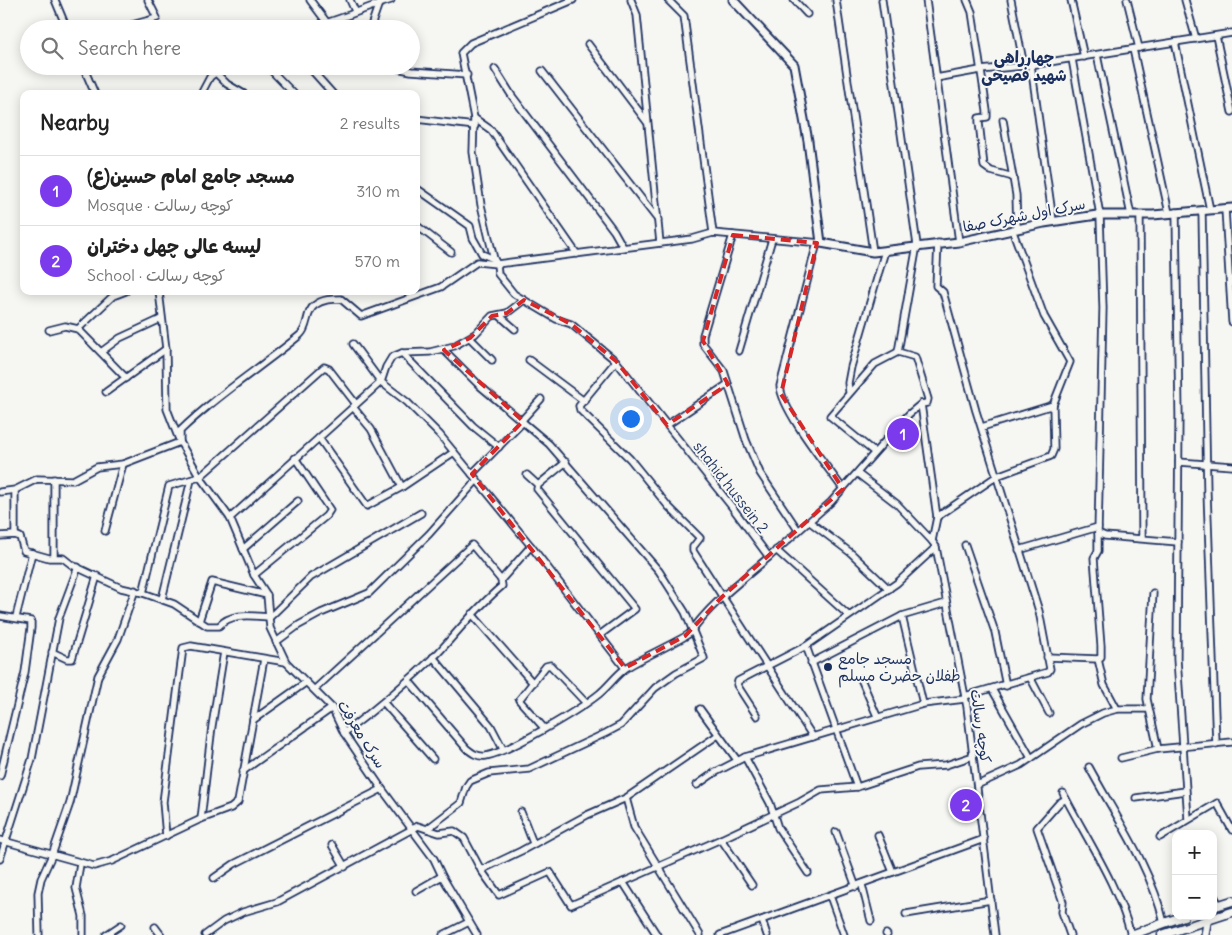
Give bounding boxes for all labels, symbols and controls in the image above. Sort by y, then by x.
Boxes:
search box [20,20,420,75]
icon: search [38,34,66,62]
text: Search here [78,36,181,60]
district label: چهارراهی شهید فصیحی [981,47,1067,86]
text: Nearby [40,109,110,136]
text: 2 results [340,113,400,133]
text: مسجد جامع امام حسین(ع) [87,164,295,188]
text: 1 [53,181,59,201]
text: 310 m [356,181,400,201]
street label: سرک اول شهرک صفا [961,194,1087,236]
text: Mosque · کوچه رسالت [87,195,233,215]
text: لیسه عالی چهل دختران [87,234,261,258]
text: 2 [52,251,60,271]
text: 570 m [355,251,400,271]
text: School · کوچه رسالت [87,265,225,285]
your location [618,406,644,432]
pin: 1 [887,415,919,453]
street label: shahid hussein 2 [689,437,773,537]
place label: مسجد جامع طفلان حضرت مسلم [838,649,960,688]
marker: مسجد جامع طفلان حضرت مسلم [822,661,834,673]
street label: کوچه رسالت [965,688,996,764]
street label: سرک معرفت [334,696,390,772]
pin: 2 [950,786,982,824]
map controls [1172,830,1217,920]
button: + [1172,830,1217,875]
button: − [1172,875,1217,920]

